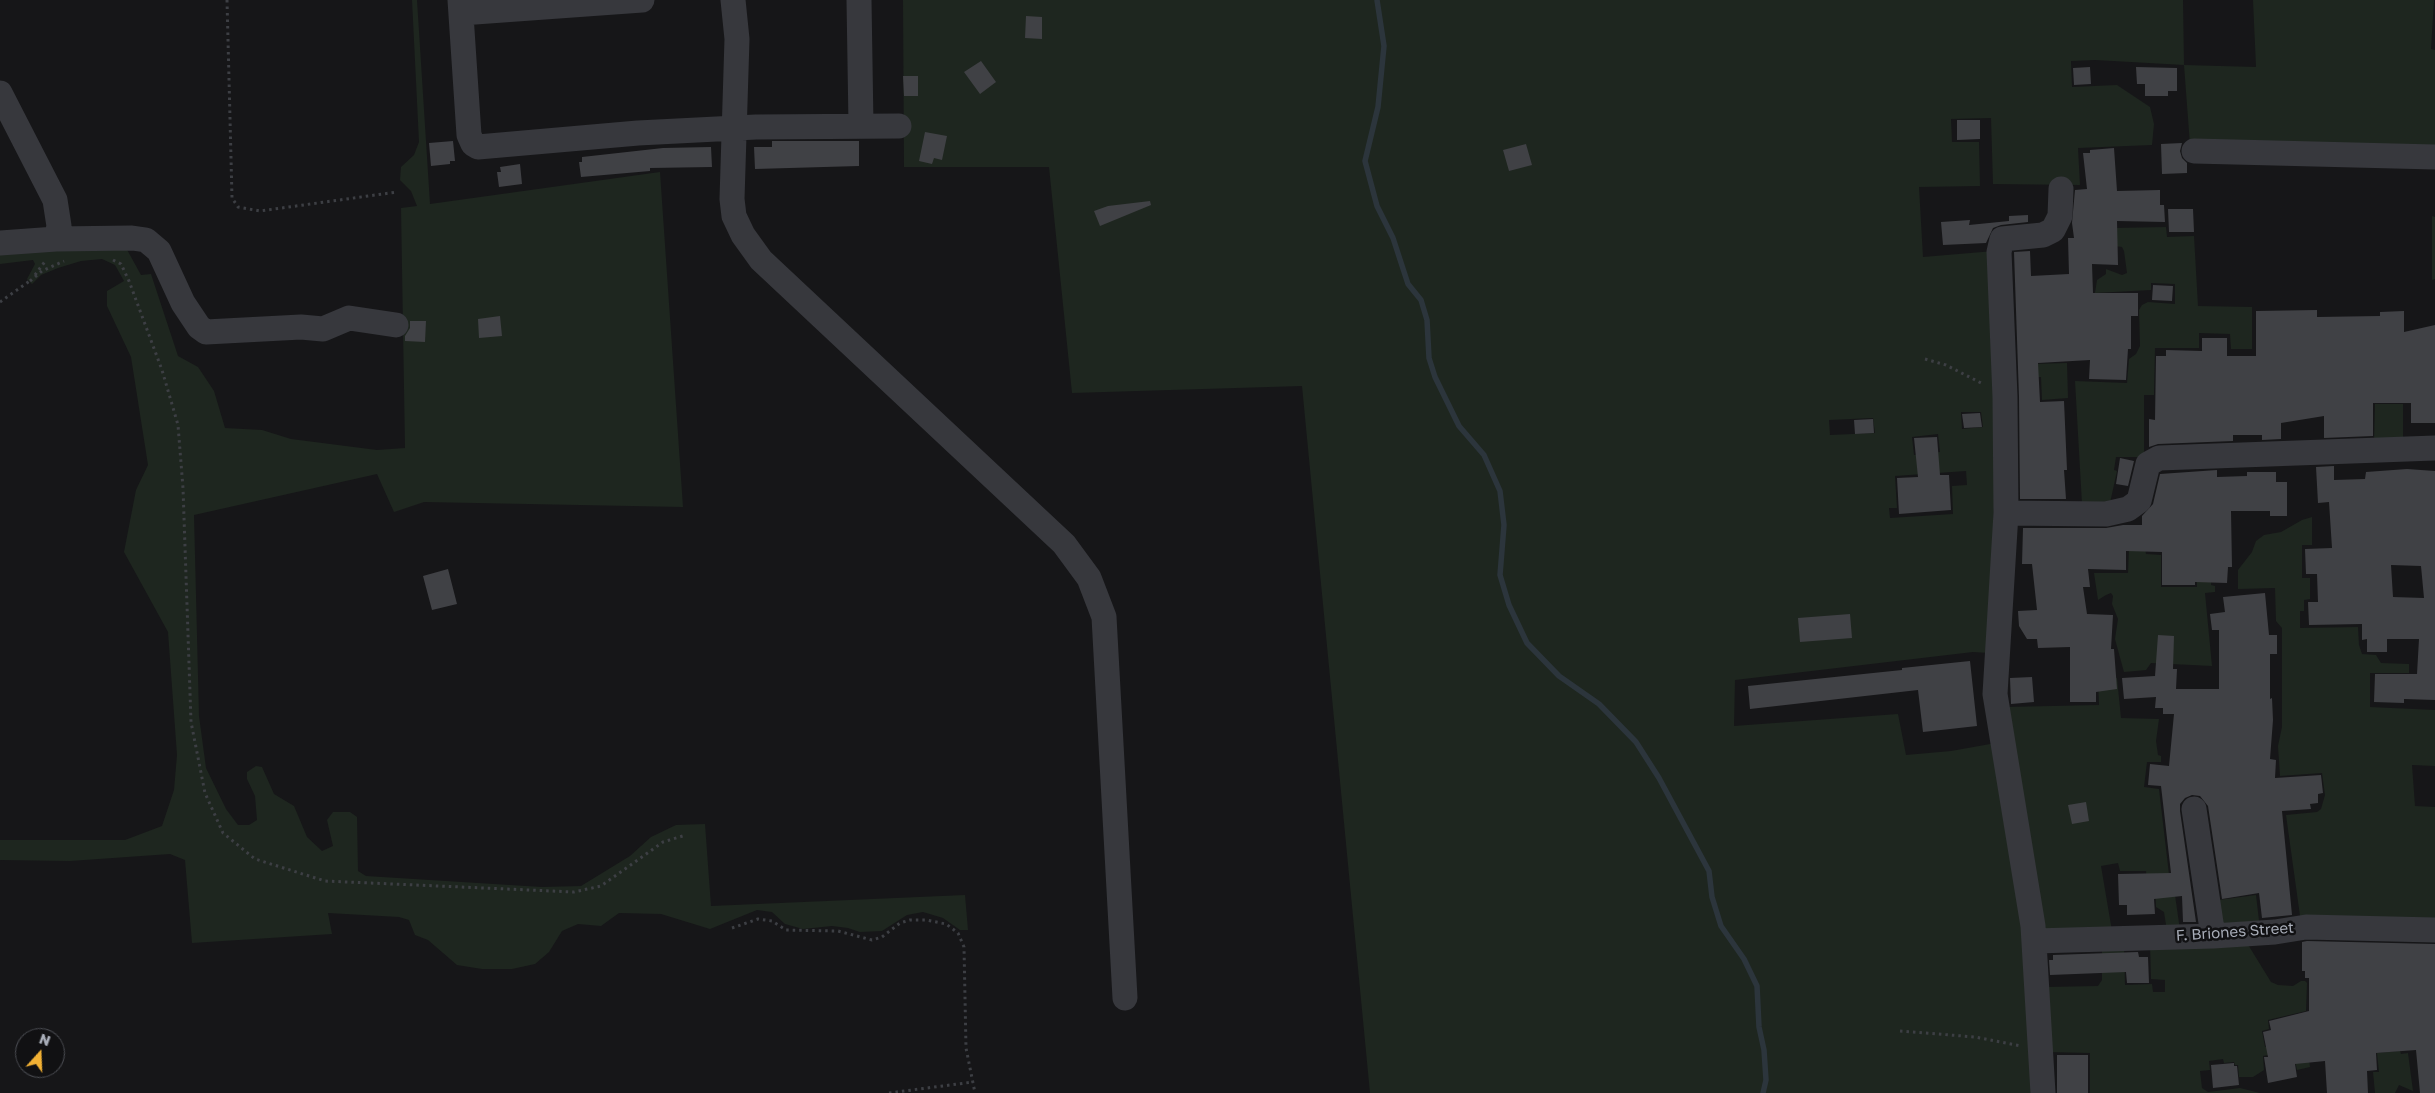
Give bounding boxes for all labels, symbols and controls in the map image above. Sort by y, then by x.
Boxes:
street label: F. Briones Street [2175,919,2295,945]
north arrow [15,1028,65,1078]
text: N [37,1030,53,1049]

